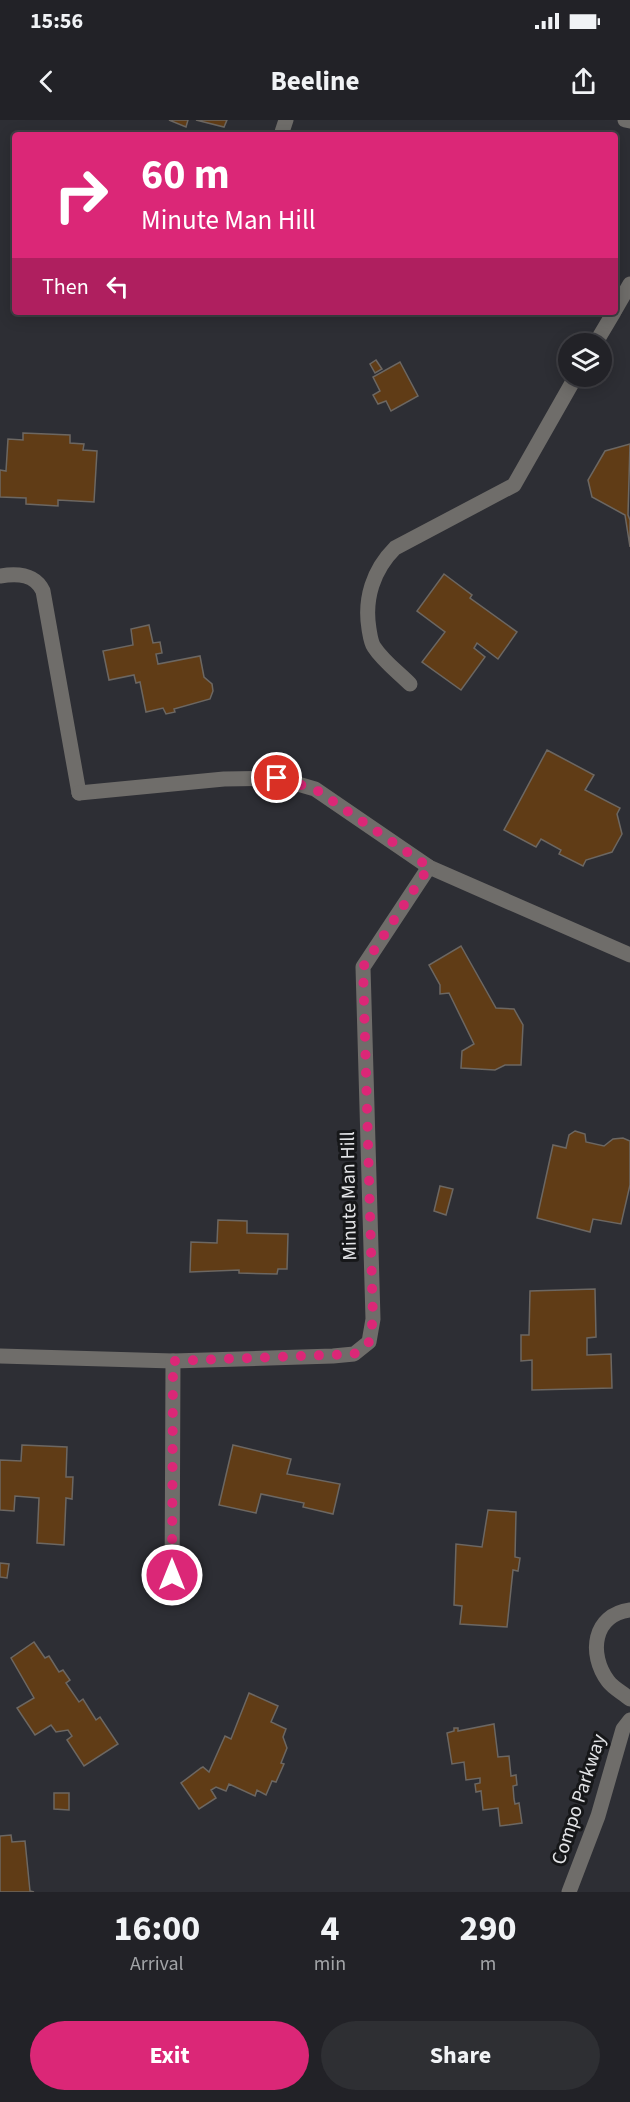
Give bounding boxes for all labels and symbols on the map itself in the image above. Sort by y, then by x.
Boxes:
pin [251,752,302,803]
street label: Minute Man Hill [334,1131,364,1261]
position arrow [140,1543,204,1607]
street label: Compo Parkway [545,1730,613,1868]

